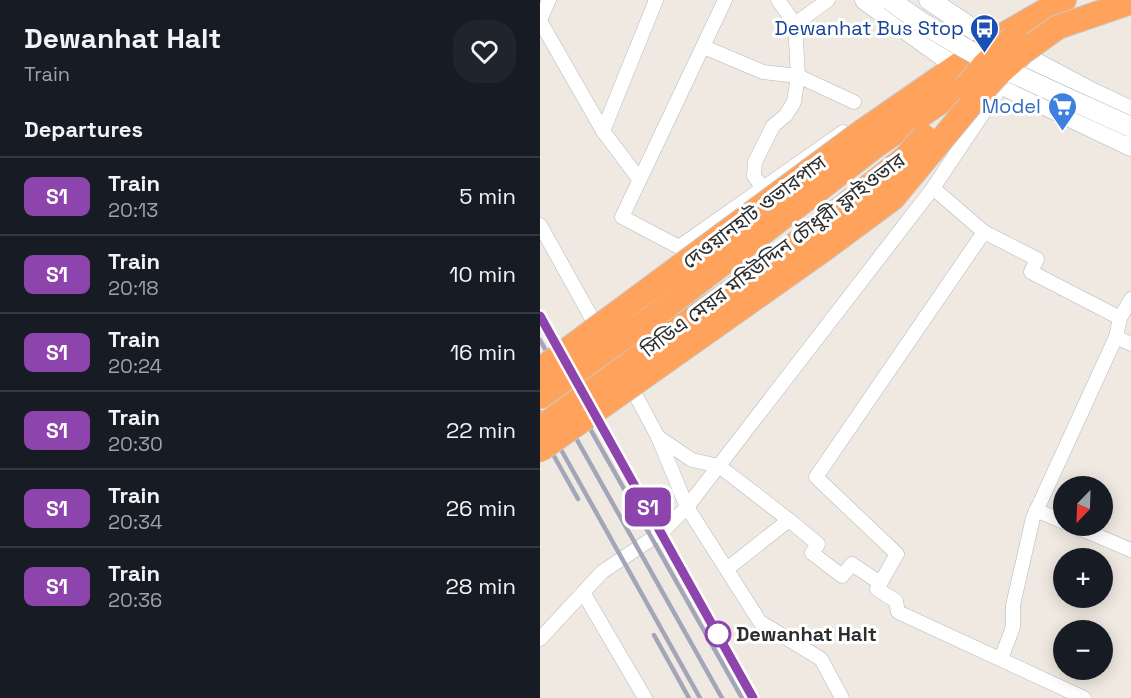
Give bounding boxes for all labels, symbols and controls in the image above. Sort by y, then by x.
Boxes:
bus stop icon: Dewanhat Bus Stop [969,12,1001,54]
place label: Dewanhat Bus Stop [775,15,964,41]
text: Dewanhat Halt [24,20,221,56]
button: heart [453,20,516,83]
text: Train [24,61,70,87]
supermarket icon: Model [1046,90,1078,132]
place label: Model [982,93,1041,119]
text: Departures [24,115,143,143]
street label: সিডিএ মেয়র মহিউদ্দিন চৌধুরী ফ্লাইওভার [635,147,911,363]
street label: দেওয়ানহাট ওভারপাস [677,149,831,274]
text: Train [108,169,160,197]
text: 5 min [459,182,516,210]
text: S1 [46,183,68,210]
text: 20:13 [108,197,158,223]
text: Train [108,247,160,275]
text: 10 min [449,260,516,288]
text: S1 [46,261,68,288]
text: 20:18 [108,275,159,301]
text: Train [108,325,160,353]
text: 16 min [450,338,516,366]
text: S1 [46,339,68,366]
text: 20:24 [108,353,162,379]
text: Train [108,403,160,431]
text: 22 min [446,416,516,444]
text: S1 [46,417,68,444]
text: 20:30 [108,431,163,457]
north arrow [1053,476,1113,536]
map controls [1053,476,1113,680]
text: Train [108,481,160,509]
line badge: S1 [621,488,675,526]
text: 26 min [446,494,516,522]
text: S1 [637,494,659,521]
text: S1 [46,495,68,522]
text: 20:34 [108,509,163,535]
button: + [1053,548,1113,608]
text: Train [108,559,160,587]
text: 28 min [446,572,516,600]
text: S1 [46,573,68,600]
text: 20:36 [108,587,162,613]
button: − [1053,620,1113,680]
marker: Dewanhat Halt [705,621,731,647]
place label: Dewanhat Halt [736,621,877,647]

